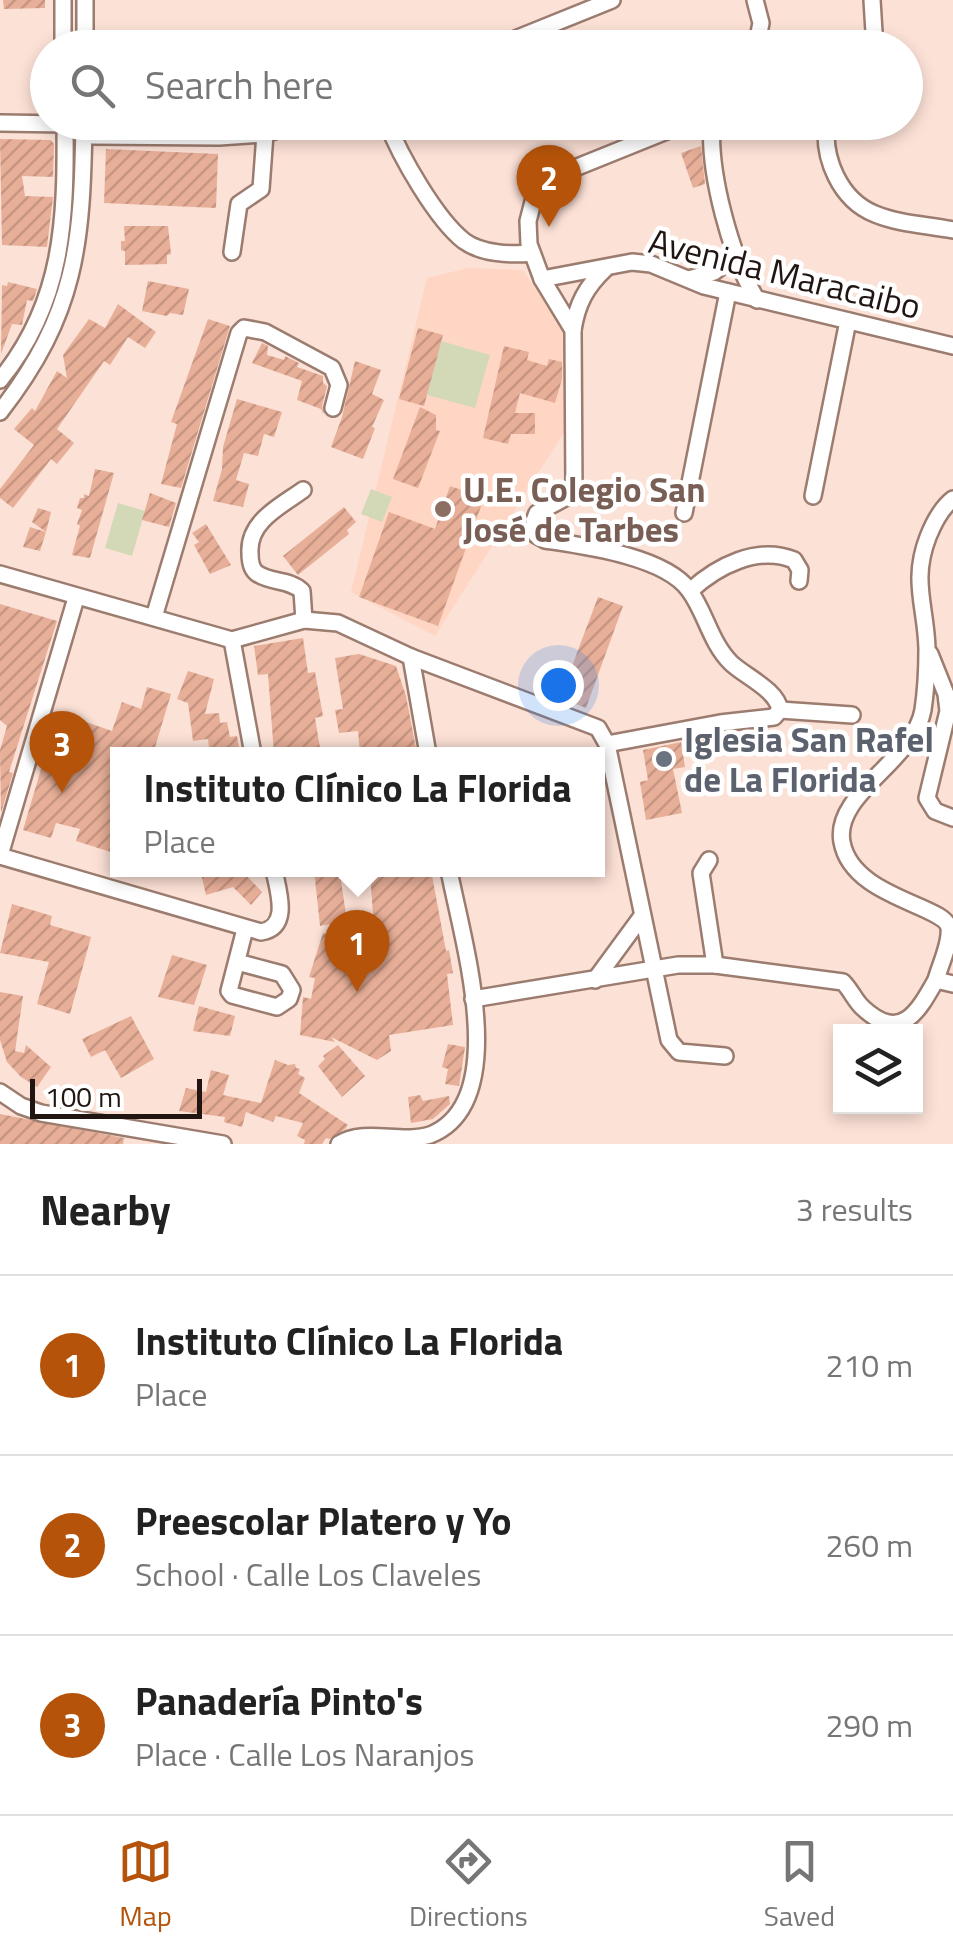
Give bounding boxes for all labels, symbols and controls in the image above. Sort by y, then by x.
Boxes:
search box [30,30,923,140]
text: Search here [145,56,333,114]
icon: search [65,58,120,113]
pin: 2 [516,144,582,227]
street label: Avenida Maracaibo [643,213,927,333]
place label: U.E. Colegio San José de Tarbes [463,462,706,556]
marker: U.E. Colegio San José de Tarbes [432,498,454,520]
your location [533,660,584,711]
pin: 3 [30,710,94,793]
place label: Iglesia San Rafel de La Florida [684,712,934,806]
popup [110,747,605,877]
marker: Iglesia San Rafel de La Florida [653,748,675,770]
text: Instituto Clínico La Florida [143,759,572,817]
text: Place [143,817,216,865]
pin: 1 [324,910,390,992]
map controls [833,1024,923,1114]
button: layers [833,1024,923,1114]
scale bar [30,1074,202,1118]
text: 100 m [45,1075,122,1118]
text: Nearby [40,1177,171,1241]
text: 3 results [796,1185,913,1233]
text: Instituto Clínico La Florida [135,1312,563,1370]
text: 1 [64,1341,81,1389]
text: 210 m [825,1341,913,1389]
text: Place [135,1370,207,1418]
text: Preescolar Platero y Yo [135,1492,512,1550]
text: 2 [64,1521,81,1569]
text: 260 m [825,1521,913,1569]
text: School · Calle Los Claveles [135,1550,481,1598]
text: Panadería Pinto's [135,1672,423,1730]
text: 3 [64,1701,81,1749]
text: 290 m [825,1701,913,1749]
text: Place · Calle Los Naranjos [135,1730,475,1778]
tab: Map [118,1834,173,1937]
tab: Directions [409,1834,528,1937]
tab: Saved [764,1834,835,1937]

